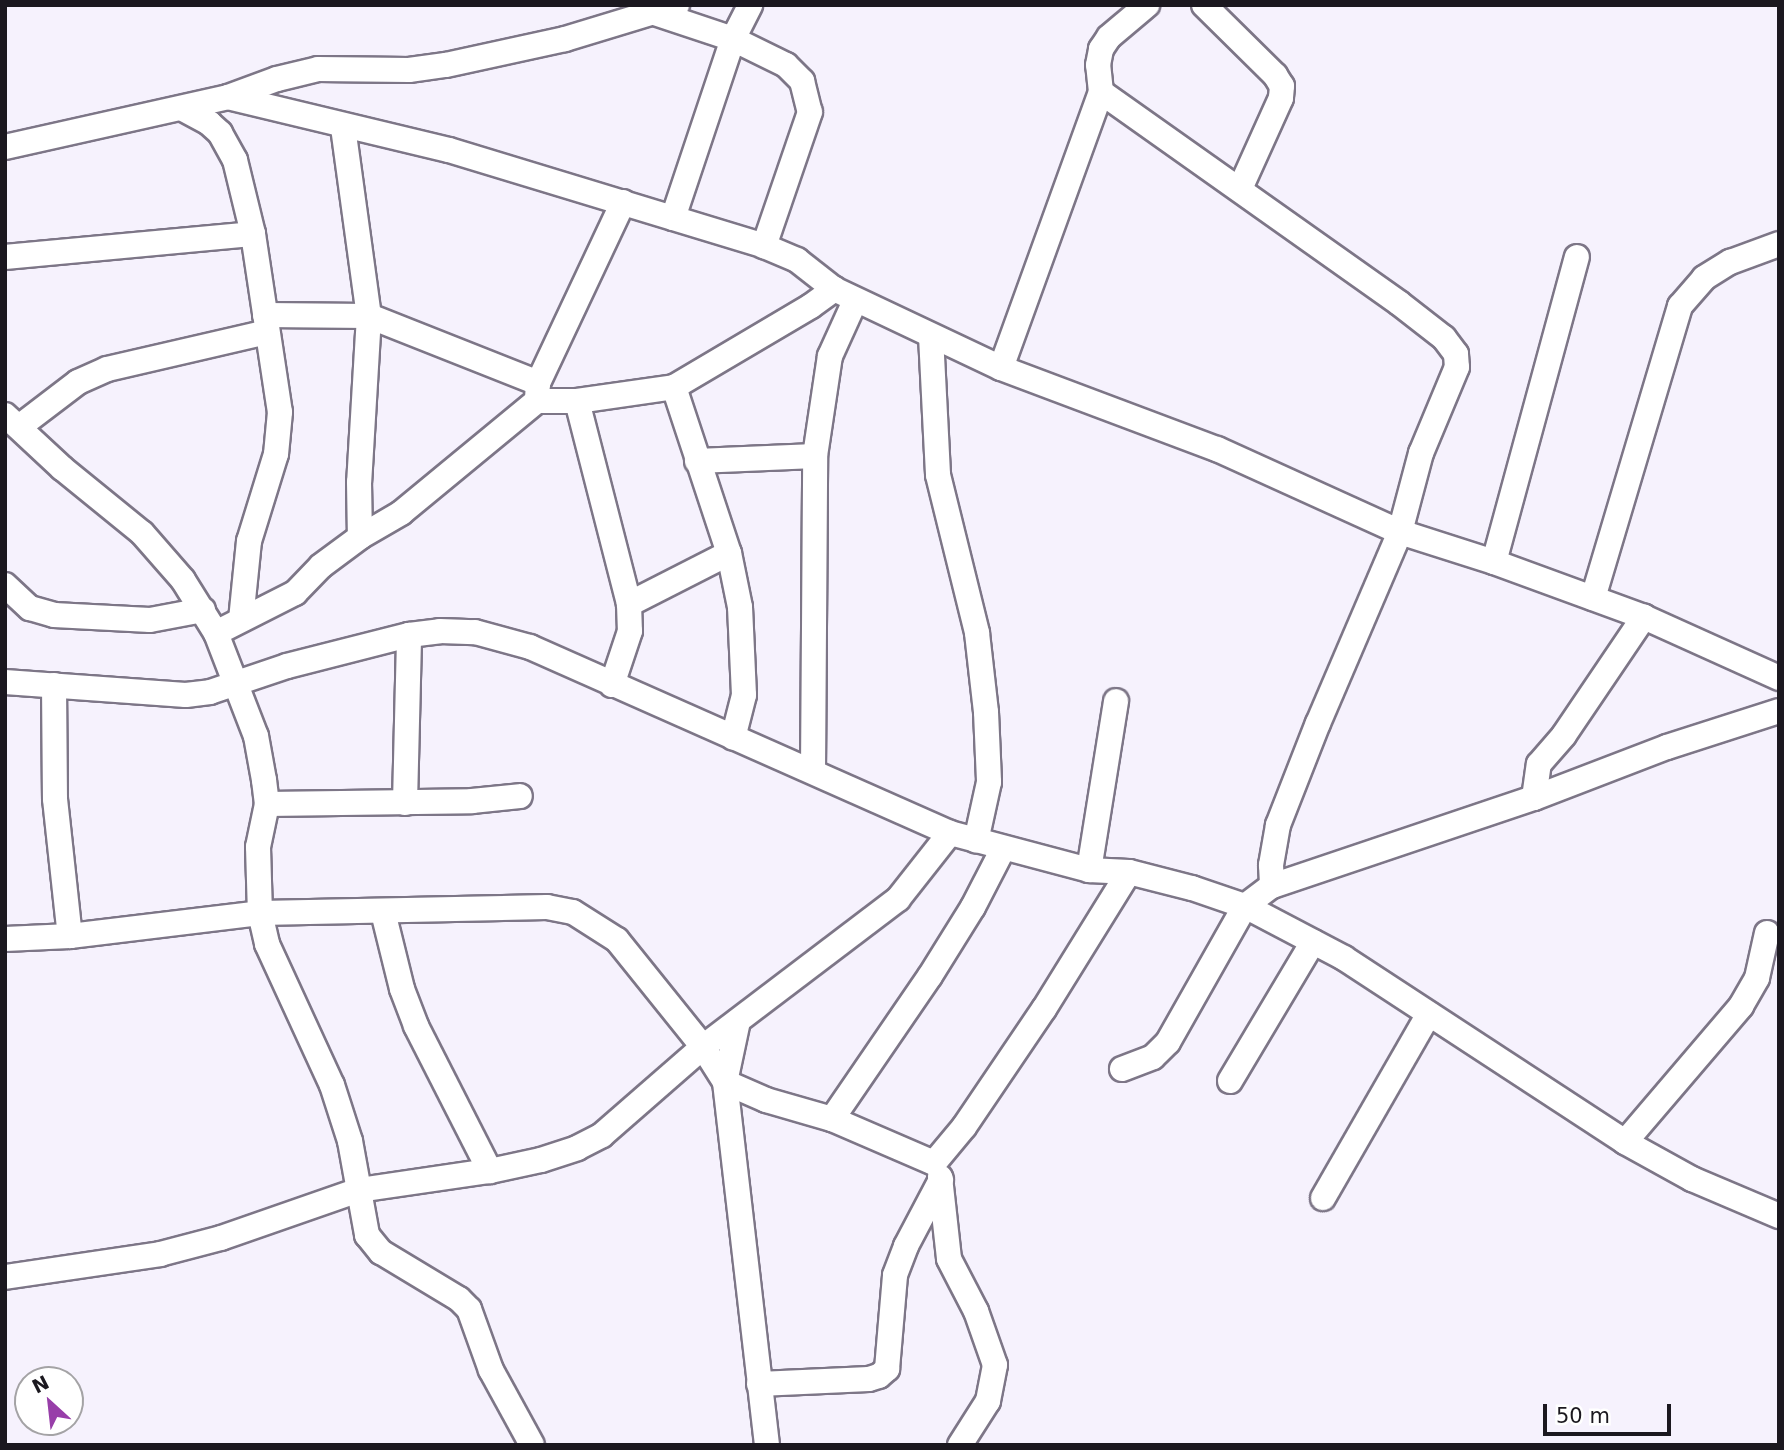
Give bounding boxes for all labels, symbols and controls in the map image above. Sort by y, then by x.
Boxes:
north arrow [14,1366,84,1436]
text: N [28,1371,52,1397]
scale bar [1546,1390,1674,1434]
text: 50 m [1556,1404,1610,1428]

